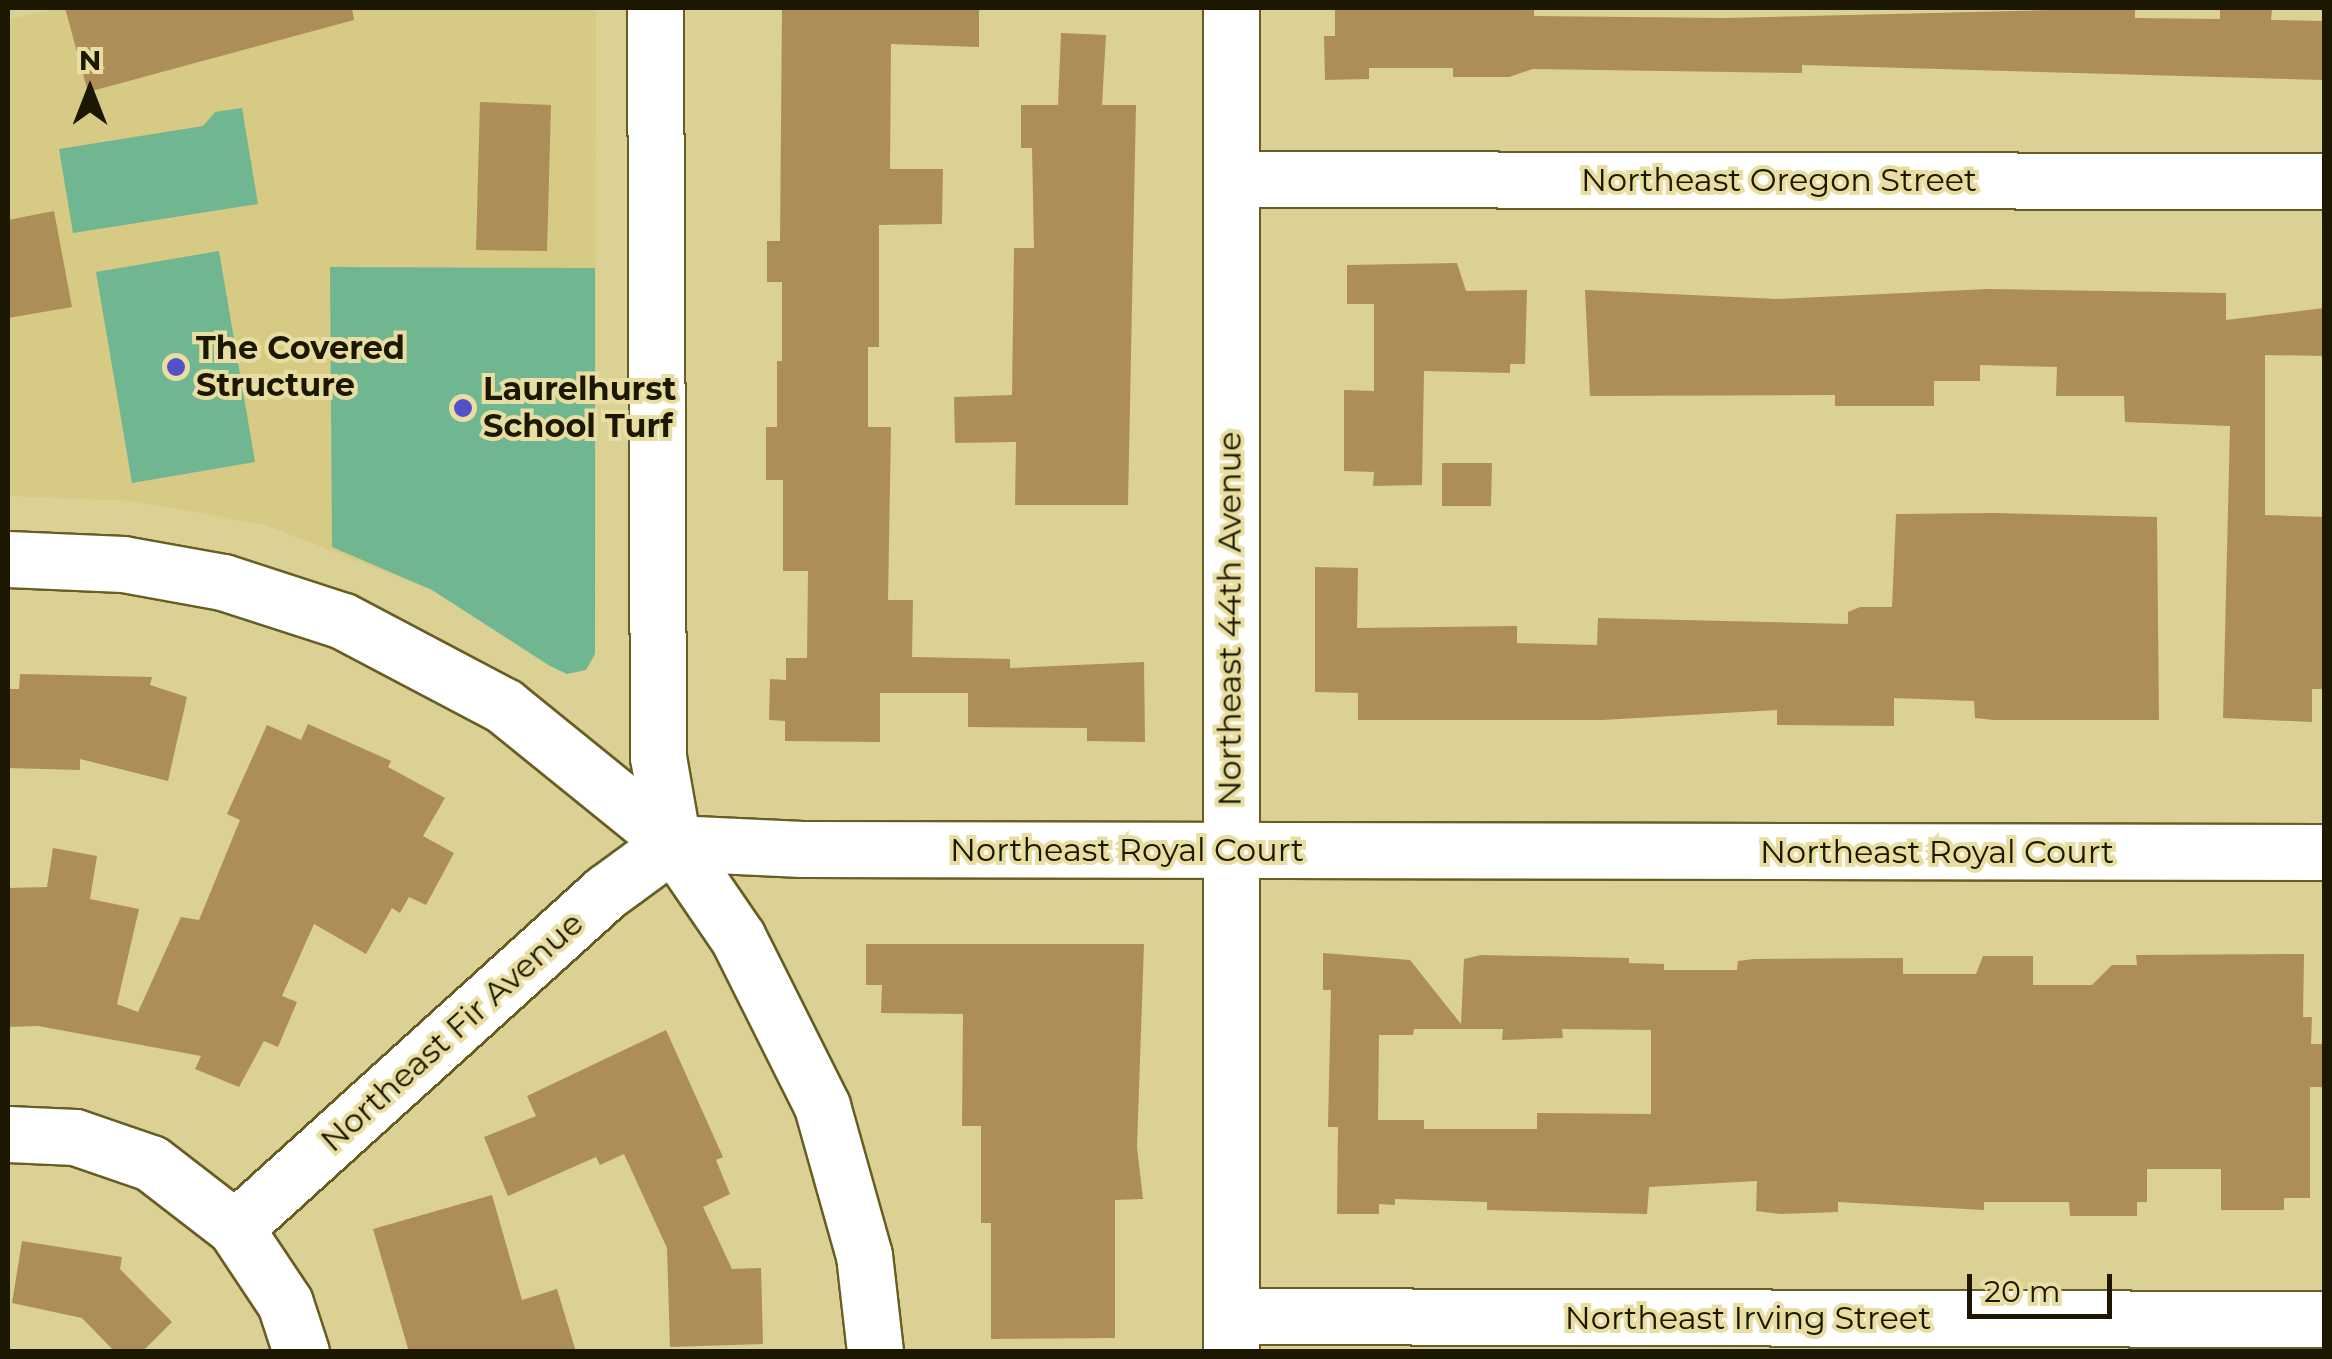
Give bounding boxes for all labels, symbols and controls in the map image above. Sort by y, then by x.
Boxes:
north arrow [40,40,140,140]
text: N [79,43,101,77]
street label: Northeast Oregon Street [1581,161,1977,199]
place label: The Covered Structure [196,330,405,405]
marker: The Covered Structure [165,356,187,378]
place label: Laurelhurst School Turf [483,371,676,446]
marker: Laurelhurst School Turf [452,397,474,419]
street label: Northeast 44th Avenue [1211,432,1249,806]
street label: Northeast Royal Court [950,831,1304,869]
street label: Northeast Royal Court [1760,833,2114,871]
street label: Northeast Fir Avenue [313,904,591,1160]
scale bar [1972,1254,2117,1316]
text: 20 m [1984,1273,2061,1310]
street label: Northeast Irving Street [1565,1299,1931,1337]

